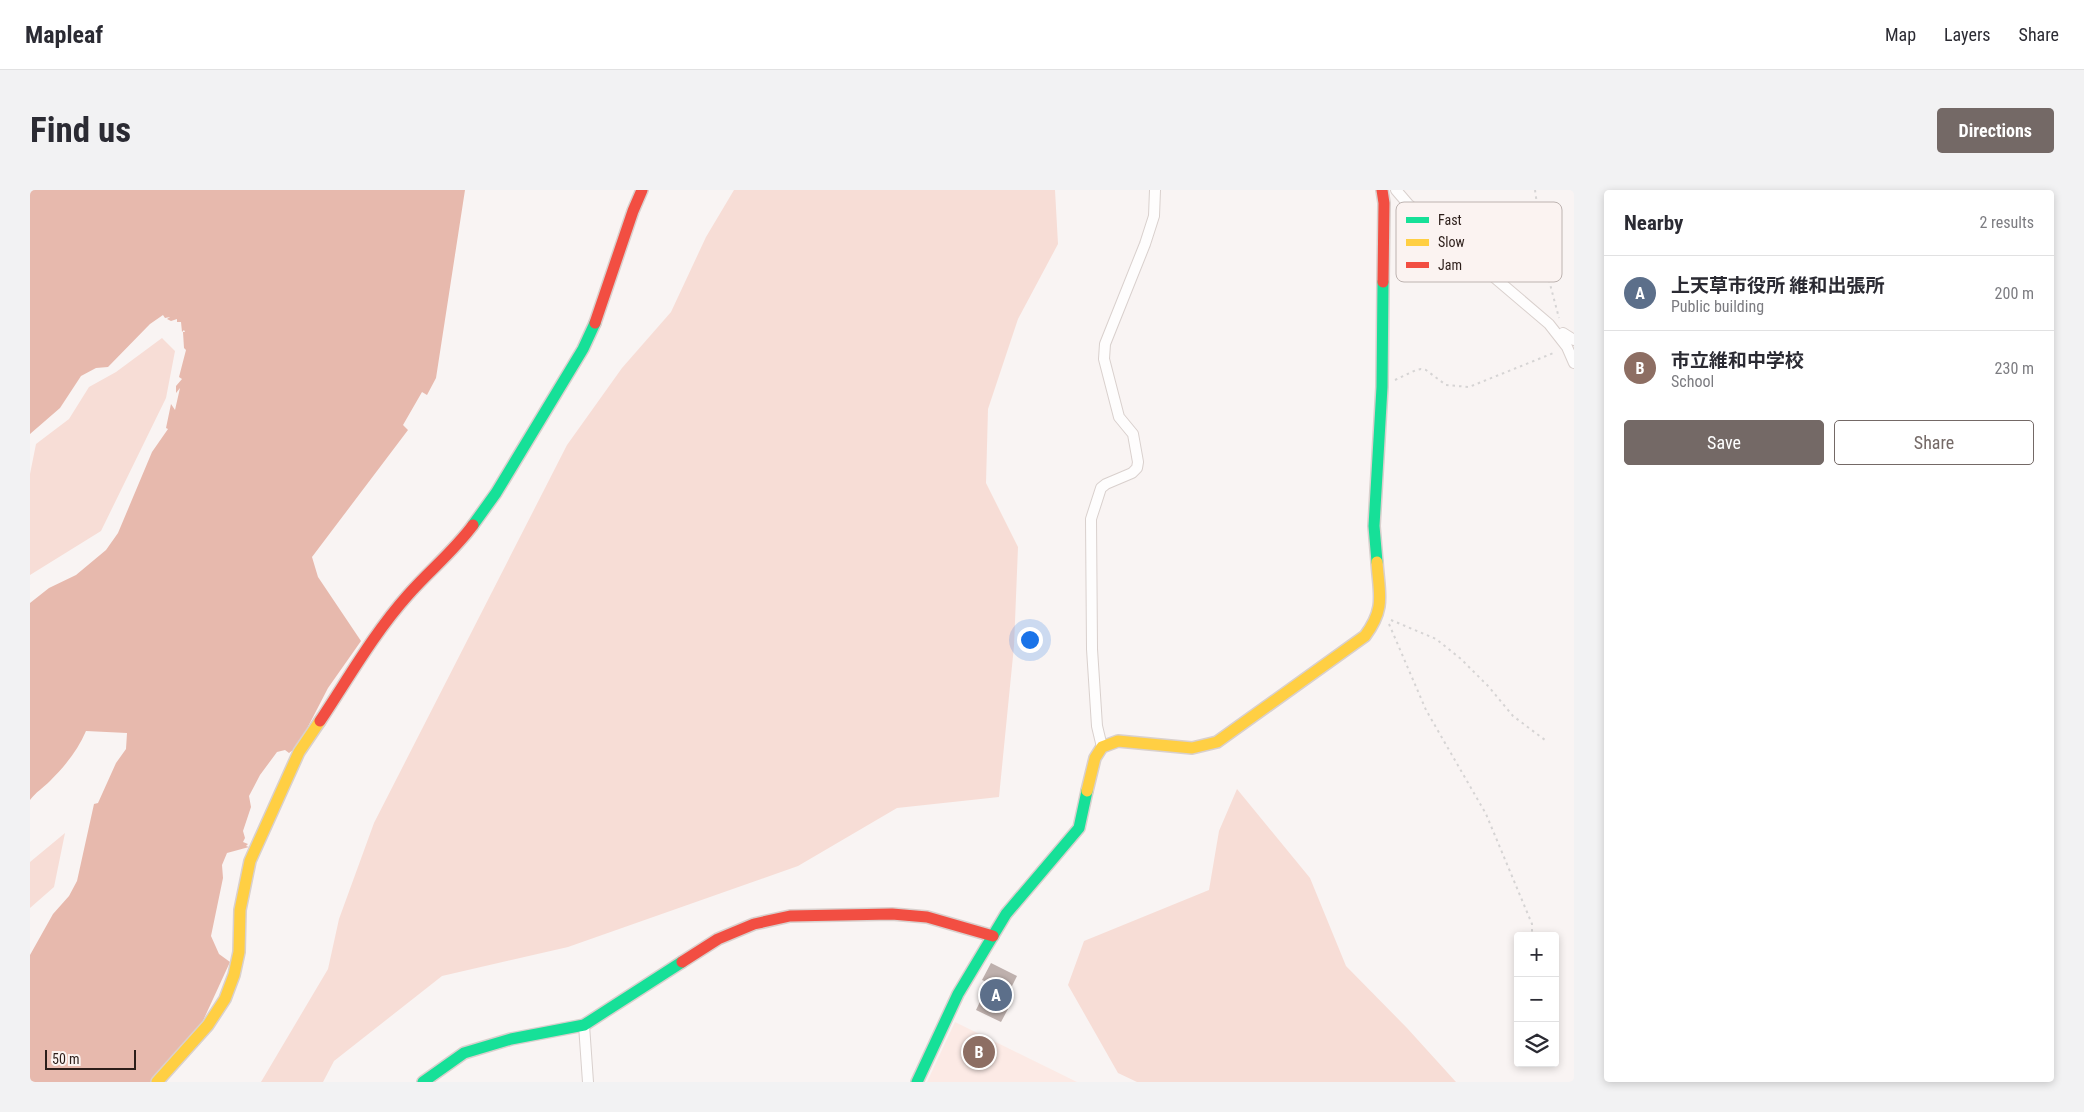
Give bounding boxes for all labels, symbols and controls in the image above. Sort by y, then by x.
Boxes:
text: Mapleaf [25,21,103,49]
text: Map [1885,24,1916,45]
text: Layers [1944,24,1991,45]
text: Share [2019,24,2059,45]
button: Directions [1937,108,2054,153]
text: Find us [30,110,131,151]
legend [1396,202,1562,282]
text: Nearby [1624,211,1683,235]
text: Fast [1438,212,1462,228]
text: 2 results [1979,213,2034,232]
text: Slow [1438,234,1465,250]
text: Jam [1438,257,1462,273]
text: 上天草市役所 維和出張所 [1671,274,1884,297]
text: A [1635,284,1645,303]
text: 200 m [1995,284,2034,303]
text: Public building [1671,297,1764,316]
text: 市立維和中学校 [1671,349,1804,372]
text: B [1636,359,1644,378]
text: 230 m [1995,359,2034,378]
text: School [1671,372,1714,391]
button: Save [1624,420,1824,465]
button: Share [1834,420,2034,465]
your location [1017,627,1043,653]
map controls [1514,932,1559,1067]
button: + [1514,932,1559,977]
pin: A [980,976,1012,1014]
button: − [1514,977,1559,1022]
button: layers [1514,1022,1559,1067]
pin: B [963,1033,995,1071]
scale bar [45,1047,136,1070]
text: 50 m [52,1051,80,1067]

